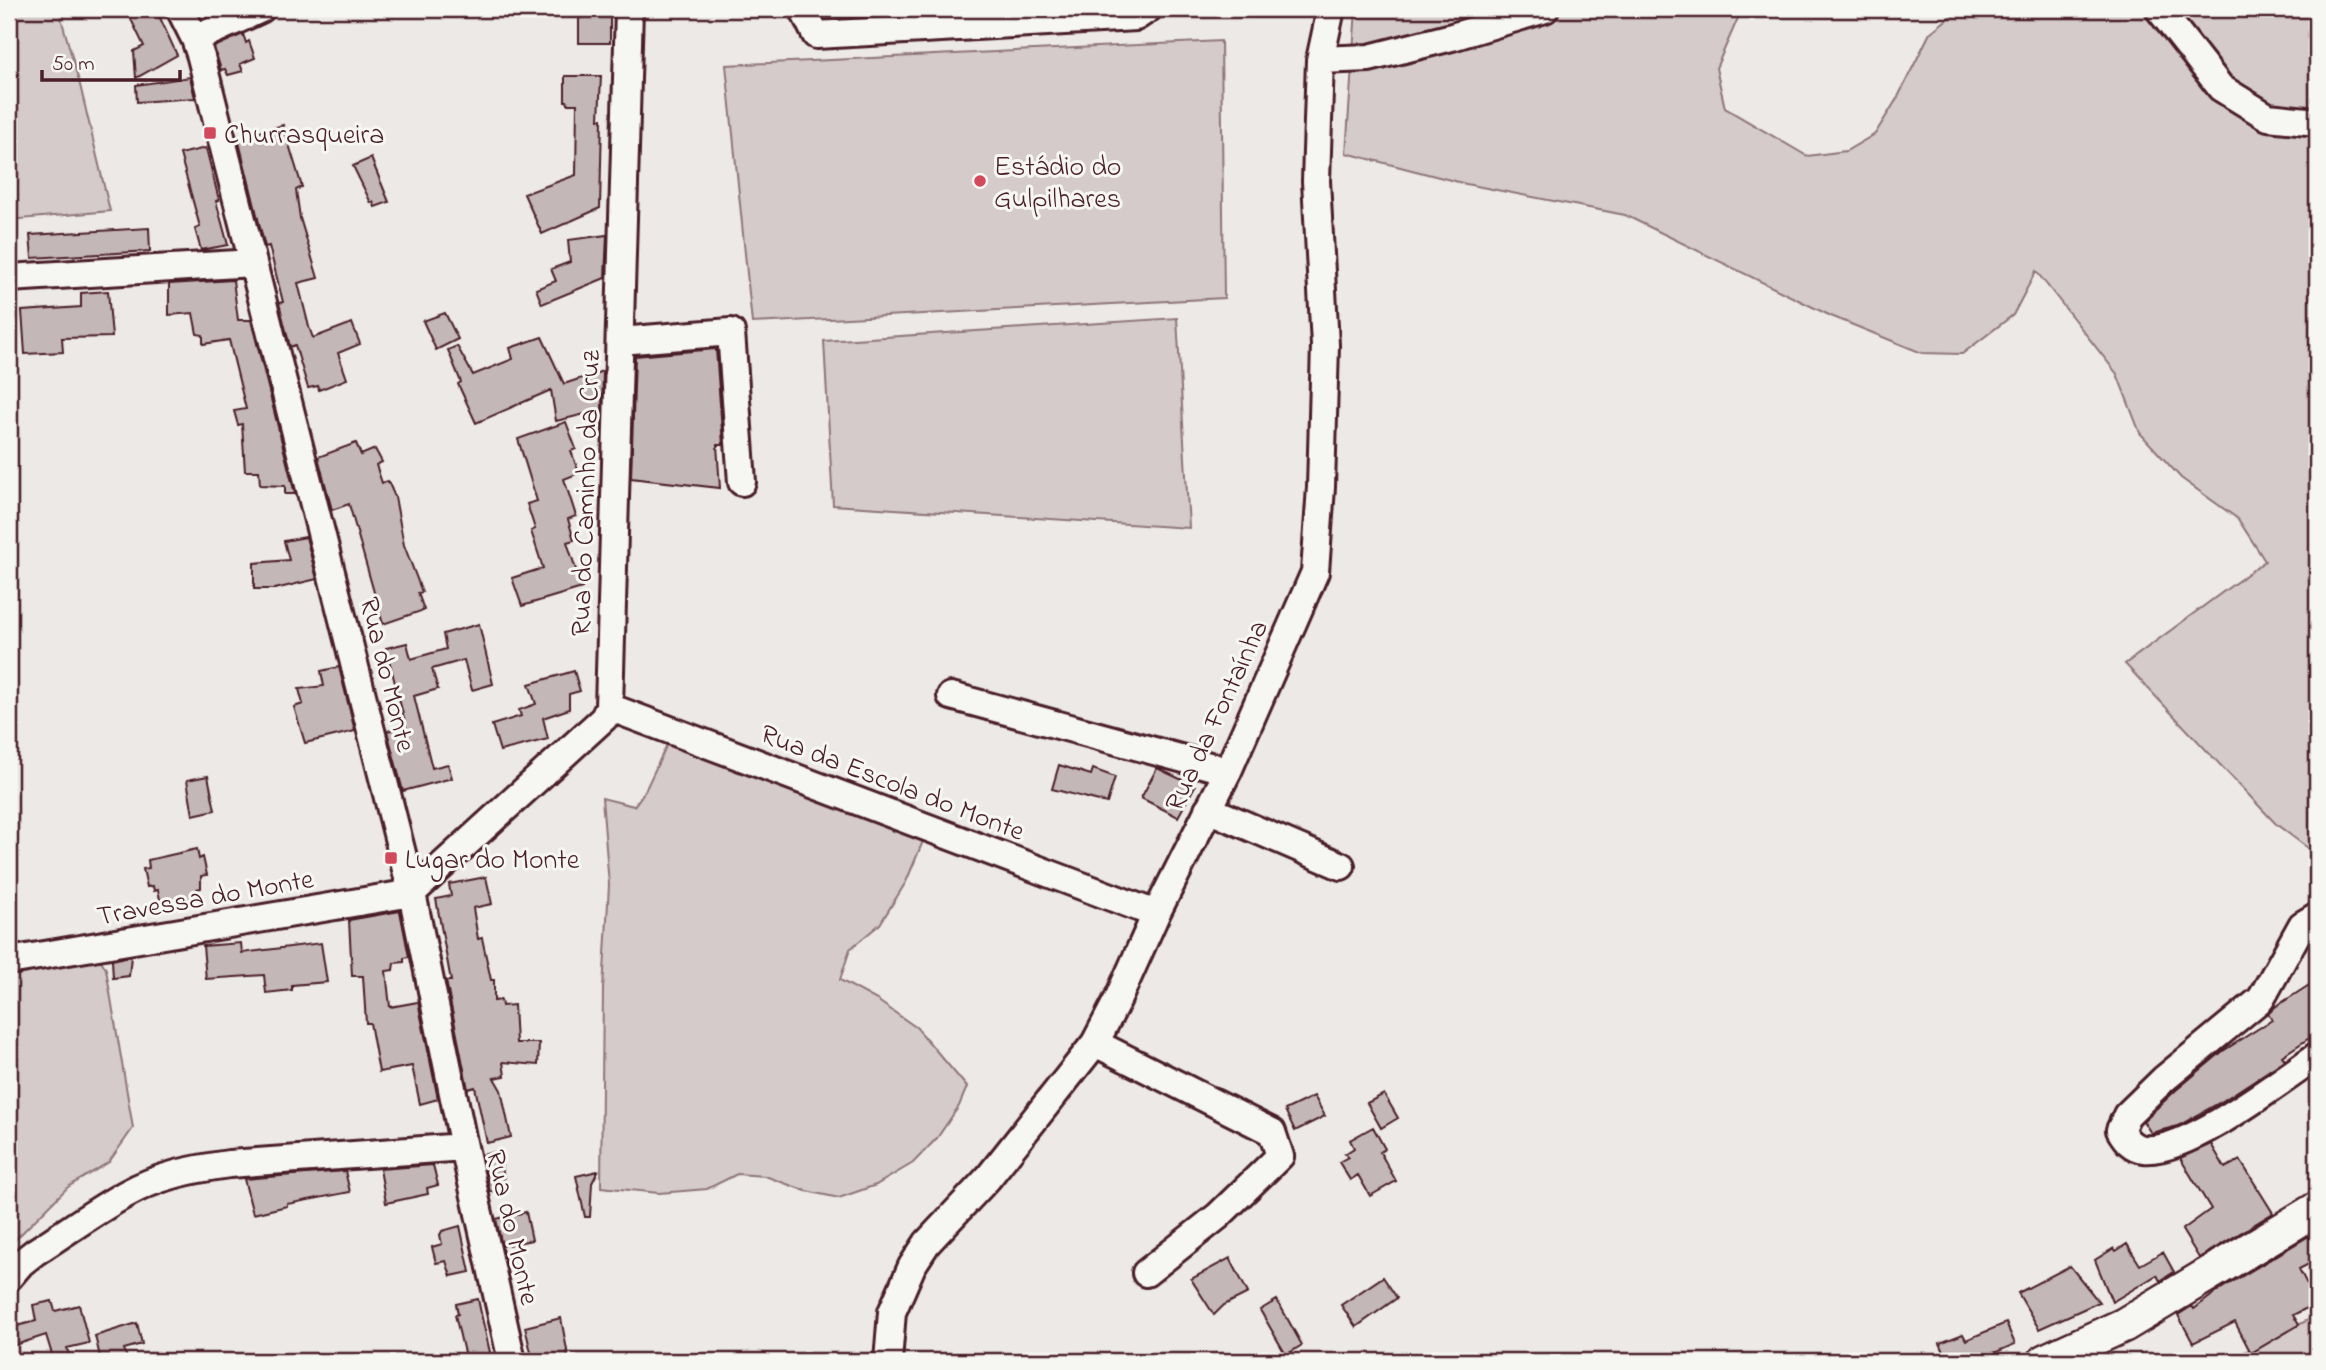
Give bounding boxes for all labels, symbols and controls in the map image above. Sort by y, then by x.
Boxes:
scale bar [42,38,180,82]
text: 50 m [52,50,95,80]
place label: Churrasqueira [224,116,384,157]
marker: Churrasqueira [202,125,218,141]
place label: Estádio do Gulpilhares [994,148,1121,221]
marker: Estádio do Gulpilhares [972,173,988,189]
street label: Rua do Caminho da Cruz [562,349,613,637]
street label: Rua do Monte [347,593,425,757]
street label: Rua da Fontaínha [1156,614,1281,819]
street label: Rua da Escola do Monte [754,715,1030,854]
place label: Lugar do Monte [405,841,580,882]
marker: Lugar do Monte [383,850,399,866]
street label: Travessa do Monte [94,860,318,939]
street label: Rua do Monte [473,1146,548,1310]

